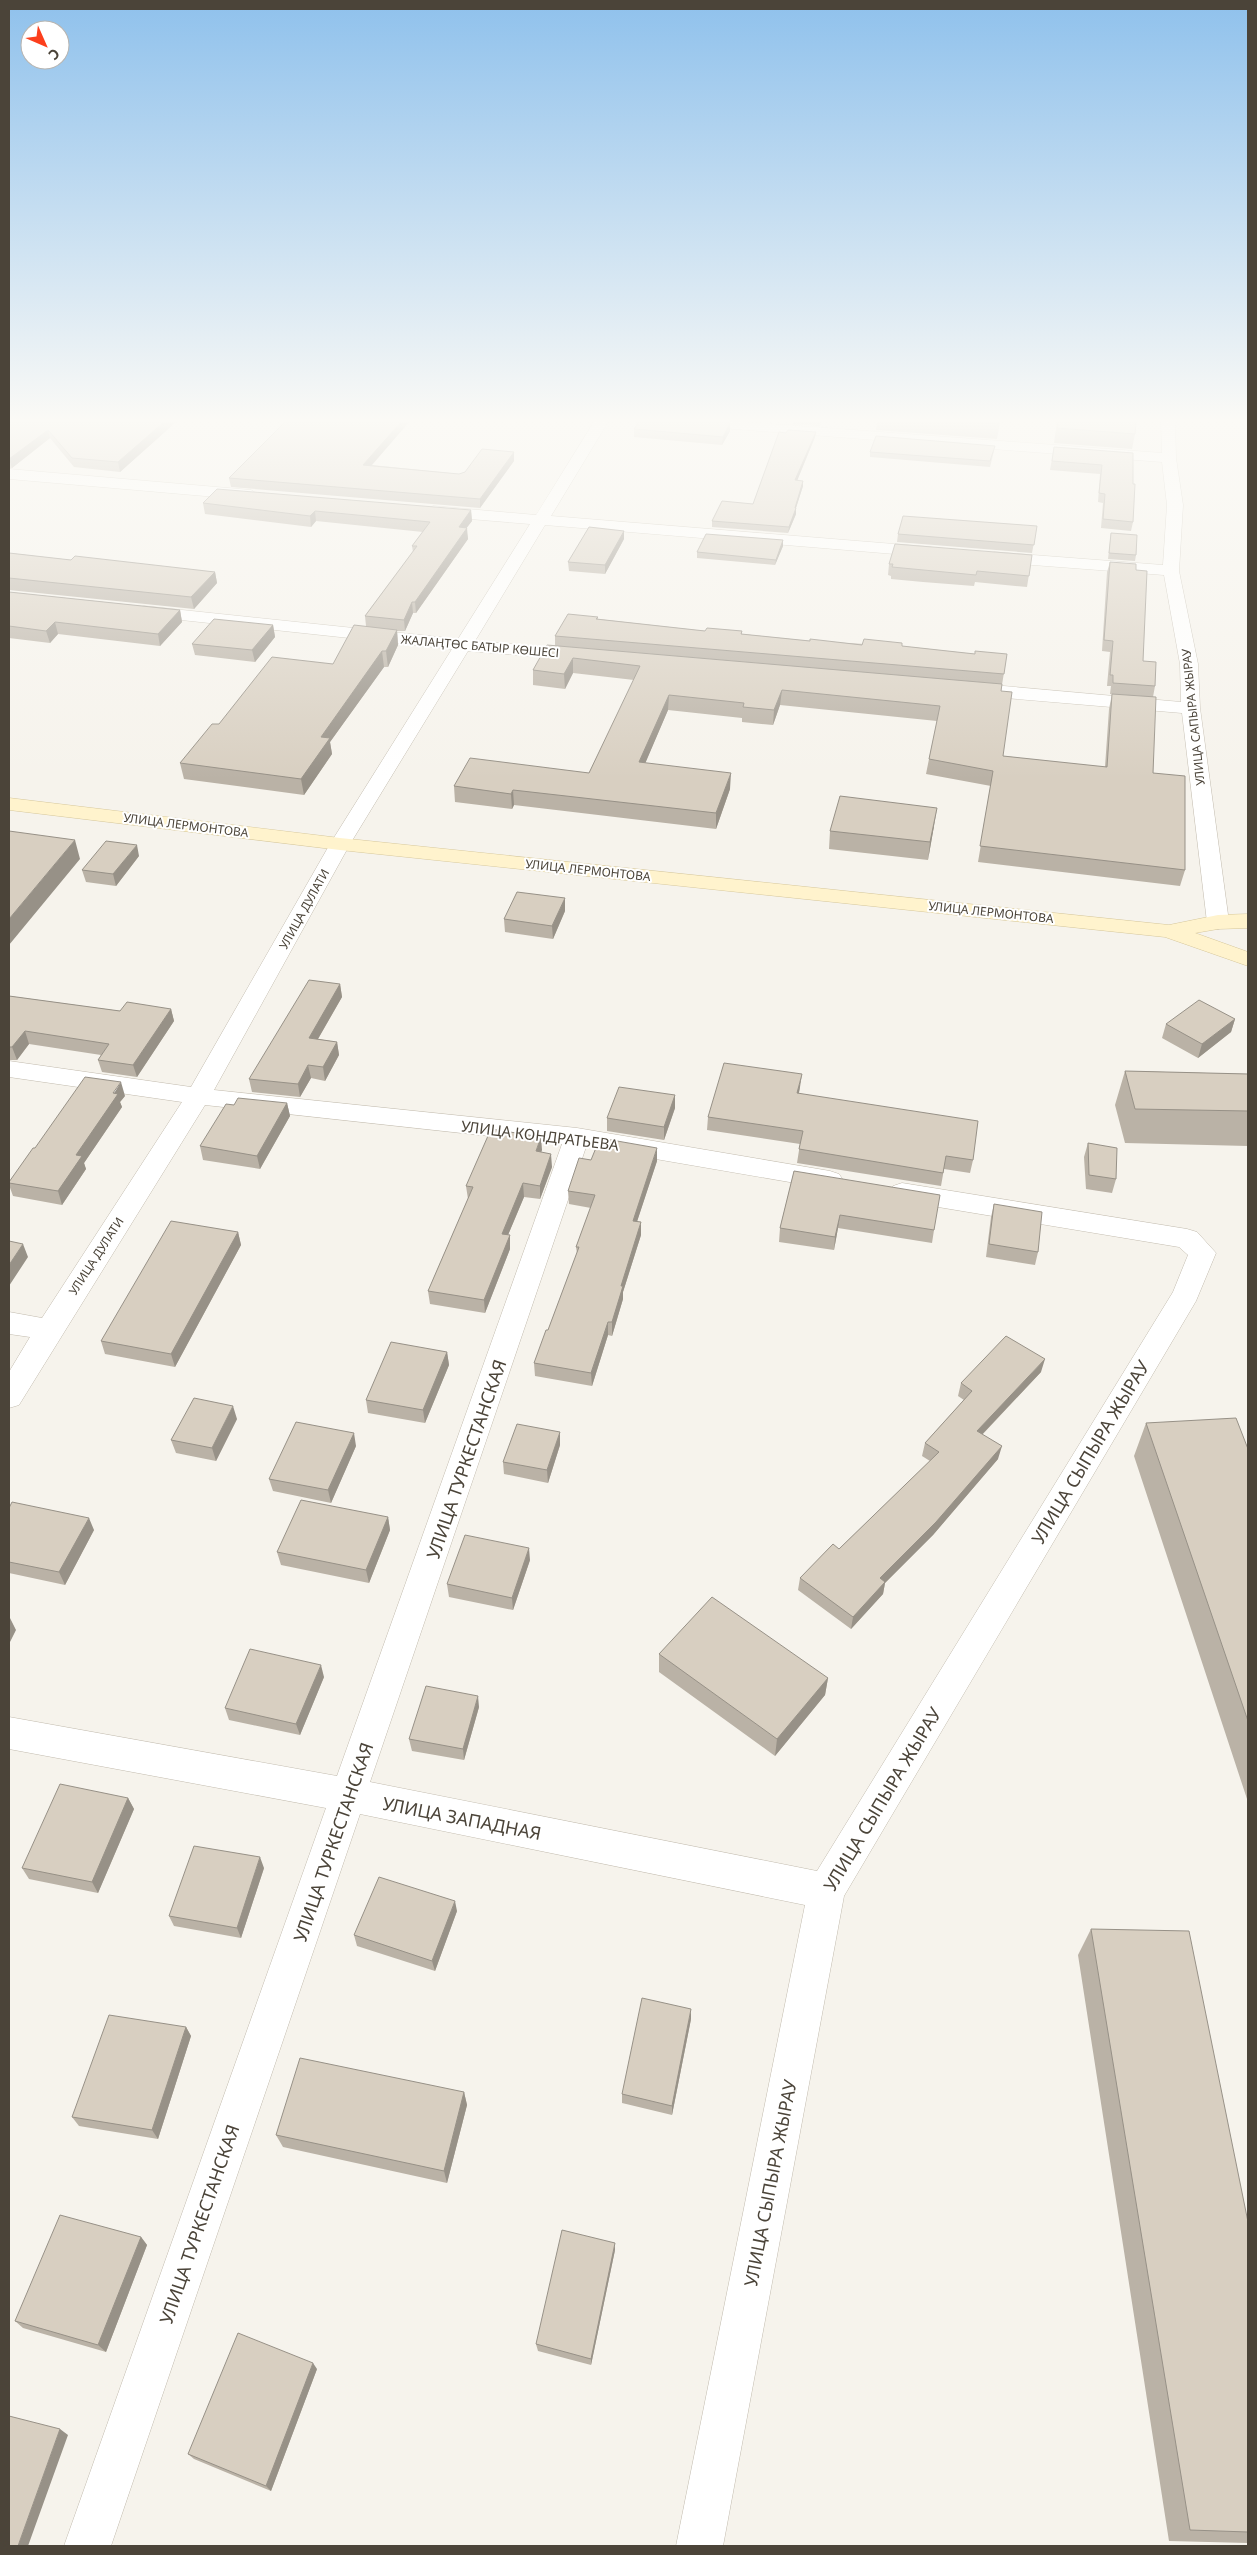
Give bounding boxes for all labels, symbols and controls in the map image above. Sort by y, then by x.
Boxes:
north arrow [20,20,70,70]
text: С [45,45,64,64]
street label: ЖАЛАҢТӨС БАТЫР КӨШЕСІ [400,631,560,661]
street label: УЛИЦА САПЫРА ЖЫРАУ [1177,647,1209,786]
street label: УЛИЦА ЛЕРМОНТОВА [123,809,250,841]
street label: УЛИЦА ЛЕРМОНТОВА [525,855,652,885]
street label: УЛИЦА ДУЛАТИ [275,866,333,952]
street label: УЛИЦА ЛЕРМОНТОВА [928,897,1055,927]
street label: УЛИЦА КОНДРАТЬЕВА [460,1115,620,1155]
street label: УЛИЦА ДУЛАТИ [65,1214,127,1298]
street label: УЛИЦА СЫПЫРА ЖЫРАУ [1026,1355,1155,1548]
street label: УЛИЦА ТУРКЕСТАНСКАЯ [421,1356,511,1562]
street label: УЛИЦА СЫПЫРА ЖЫРАУ [818,1702,947,1895]
street label: УЛИЦА ТУРКЕСТАНСКАЯ [288,1739,378,1945]
street label: УЛИЦА ЗАПАДНАЯ [381,1791,543,1845]
street label: УЛИЦА СЫПЫРА ЖЫРАУ [738,2077,802,2288]
street label: УЛИЦА ТУРКЕСТАНСКАЯ [154,2121,244,2327]

